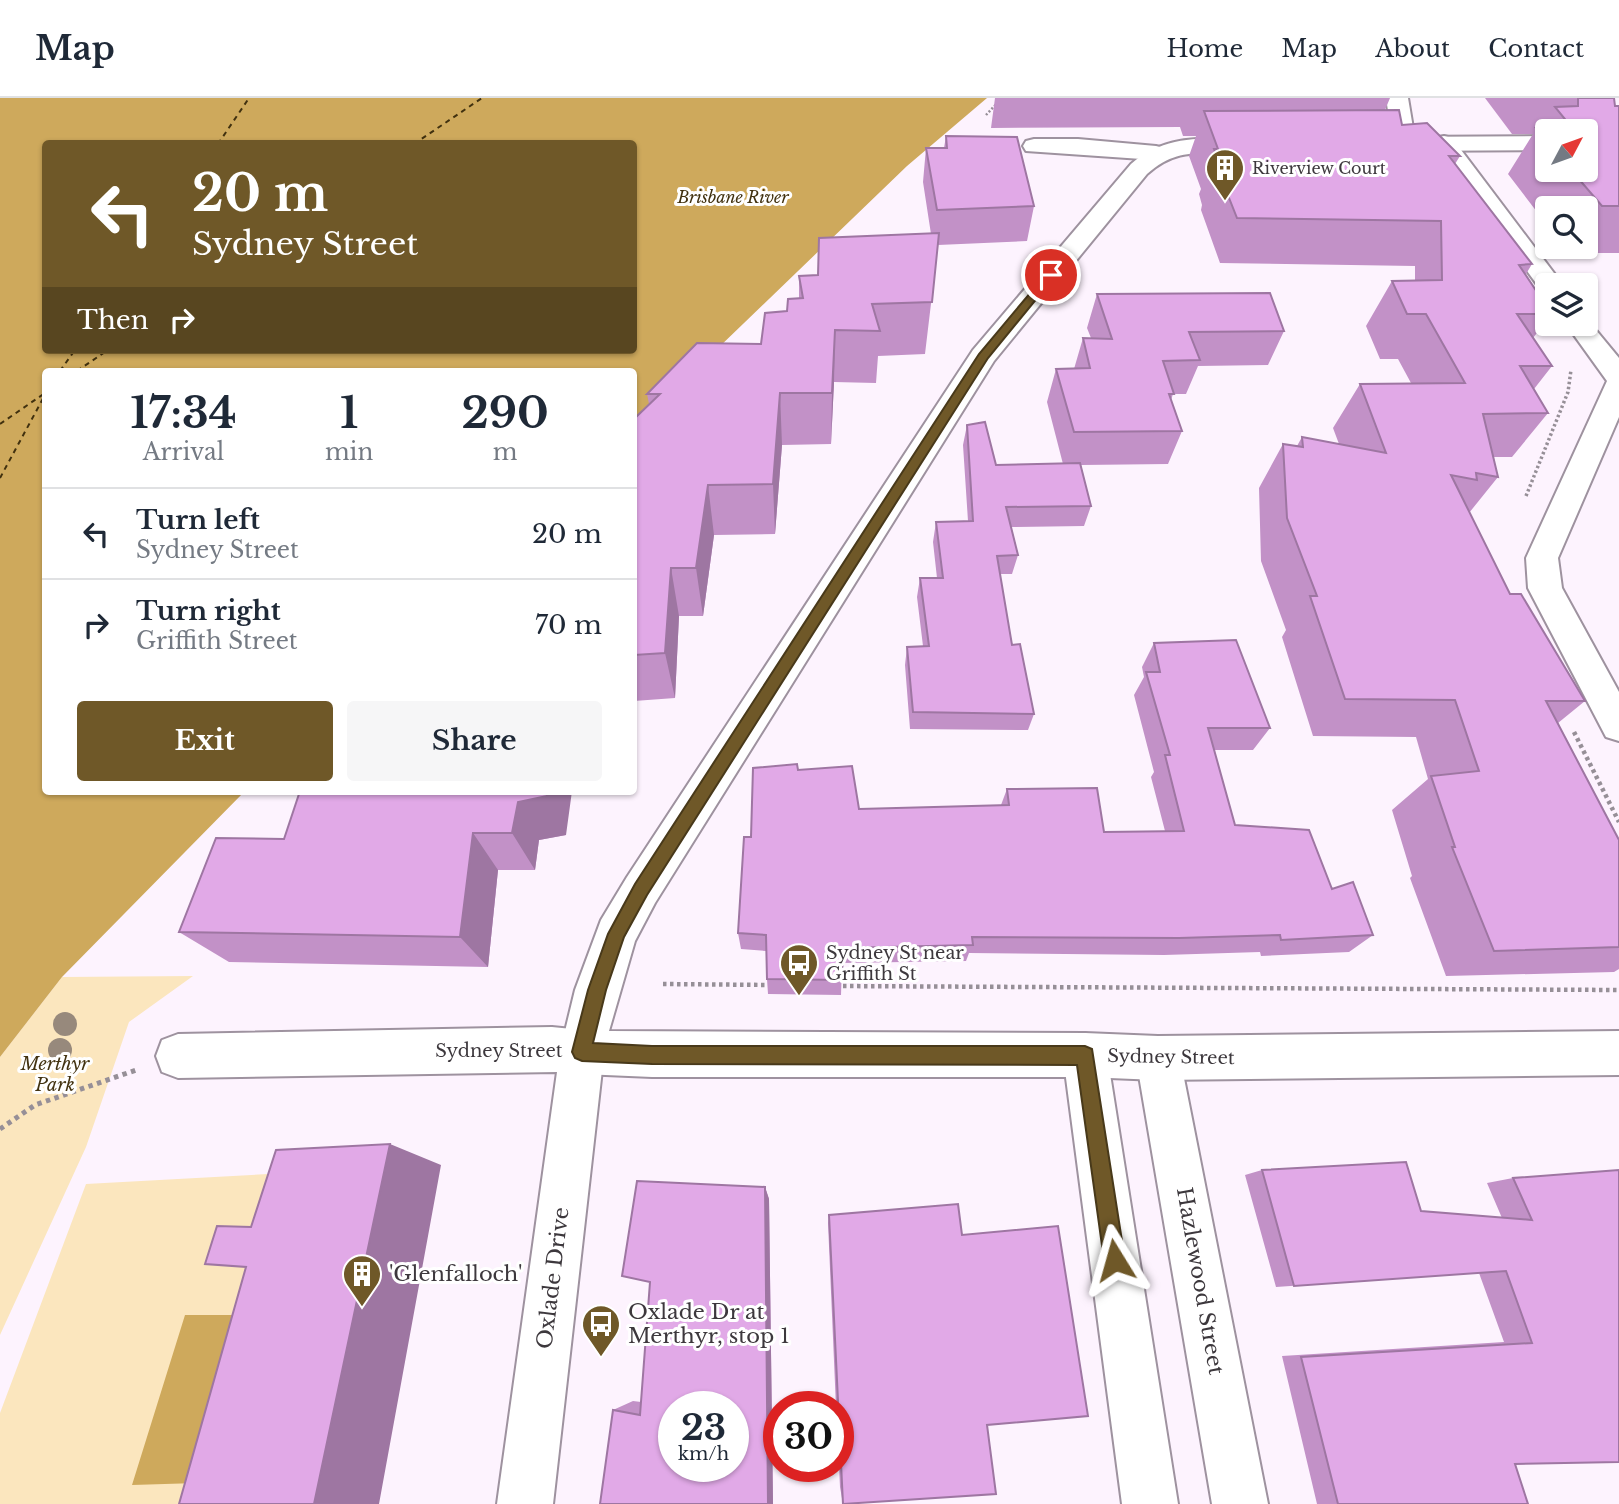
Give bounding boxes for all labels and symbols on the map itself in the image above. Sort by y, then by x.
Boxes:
north arrow [1535,119,1598,182]
building icon: Riverview Court [1204,147,1246,202]
place label: Riverview Court [1252,158,1386,178]
water label: Brisbane River [676,187,789,207]
pin [1021,245,1081,305]
bus stop icon: Sydney St near Griffith St [778,942,820,997]
place label: Sydney St near Griffith St [826,942,964,985]
street label: Sydney Street [435,1040,563,1062]
street label: Sydney Street [1107,1045,1235,1069]
park label: Merthyr Park [20,1053,90,1096]
street label: Hazlewood Street [1171,1185,1229,1377]
street label: Oxlade Drive [531,1206,575,1350]
position arrow [1078,1223,1152,1297]
building icon: 'Glenfalloch' [341,1253,383,1308]
place label: 'Glenfalloch' [389,1261,522,1287]
place label: Oxlade Dr at Merthyr, stop 1 [628,1299,790,1349]
bus stop icon: Oxlade Dr at Merthyr, stop 1 [580,1303,622,1358]
speed limit sign: 30 [763,1391,854,1482]

